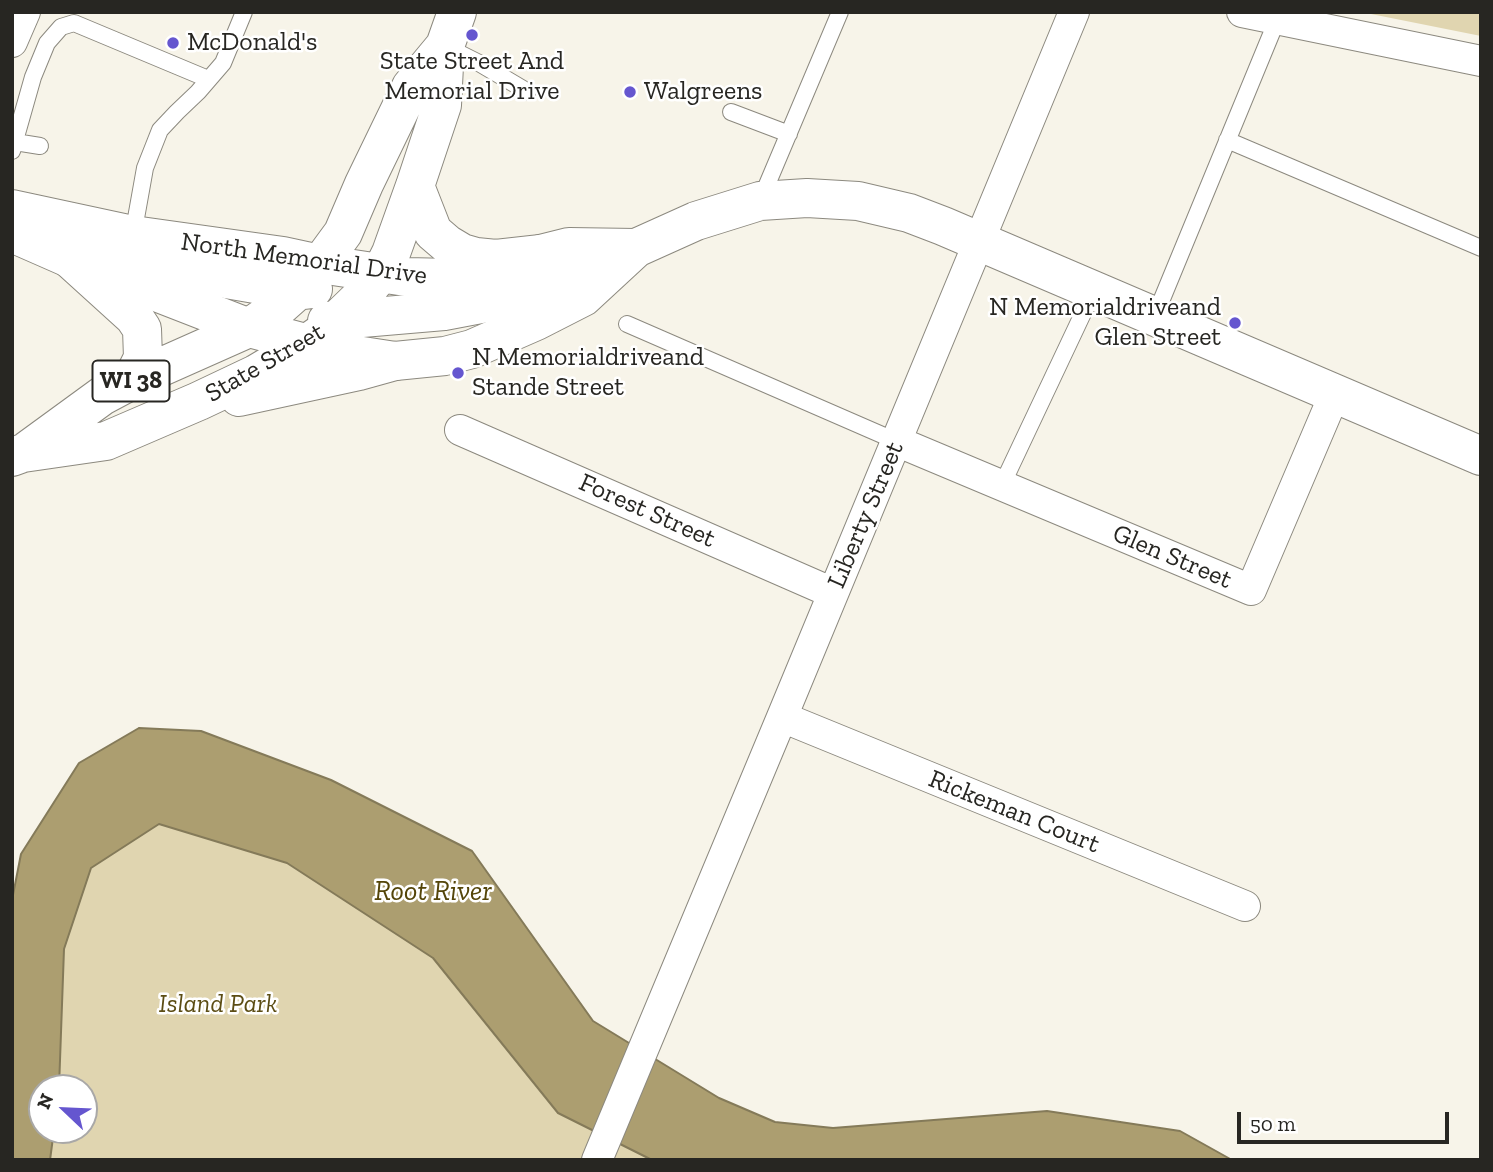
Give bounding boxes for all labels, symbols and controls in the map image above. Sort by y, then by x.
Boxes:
place label: McDonald's [187,27,317,59]
marker: State Street And Memorial Drive [464,27,480,43]
marker: McDonald's [165,35,181,51]
place label: State Street And Memorial Drive [380,46,564,108]
place label: Walgreens [644,76,763,108]
marker: Walgreens [622,84,638,100]
street label: North Memorial Drive [179,226,429,292]
place label: N Memorialdriveand Glen Street [989,292,1221,354]
marker: N Memorialdriveand Glen Street [1227,315,1243,331]
street label: State Street [200,316,330,410]
place label: N Memorialdriveand Stande Street [472,342,704,404]
road number: WI 38 [92,360,170,402]
marker: N Memorialdriveand Stande Street [450,365,466,381]
street label: Liberty Street [821,437,911,593]
street label: Forest Street [574,467,720,555]
street label: Glen Street [1108,518,1236,596]
street label: Rickeman Court [924,764,1104,860]
water label: Root River [374,875,492,909]
park label: Island Park [159,989,277,1021]
north arrow [28,1074,98,1144]
text: N [32,1090,58,1113]
scale bar [1241,1098,1453,1142]
text: 50 m [1250,1111,1296,1136]

